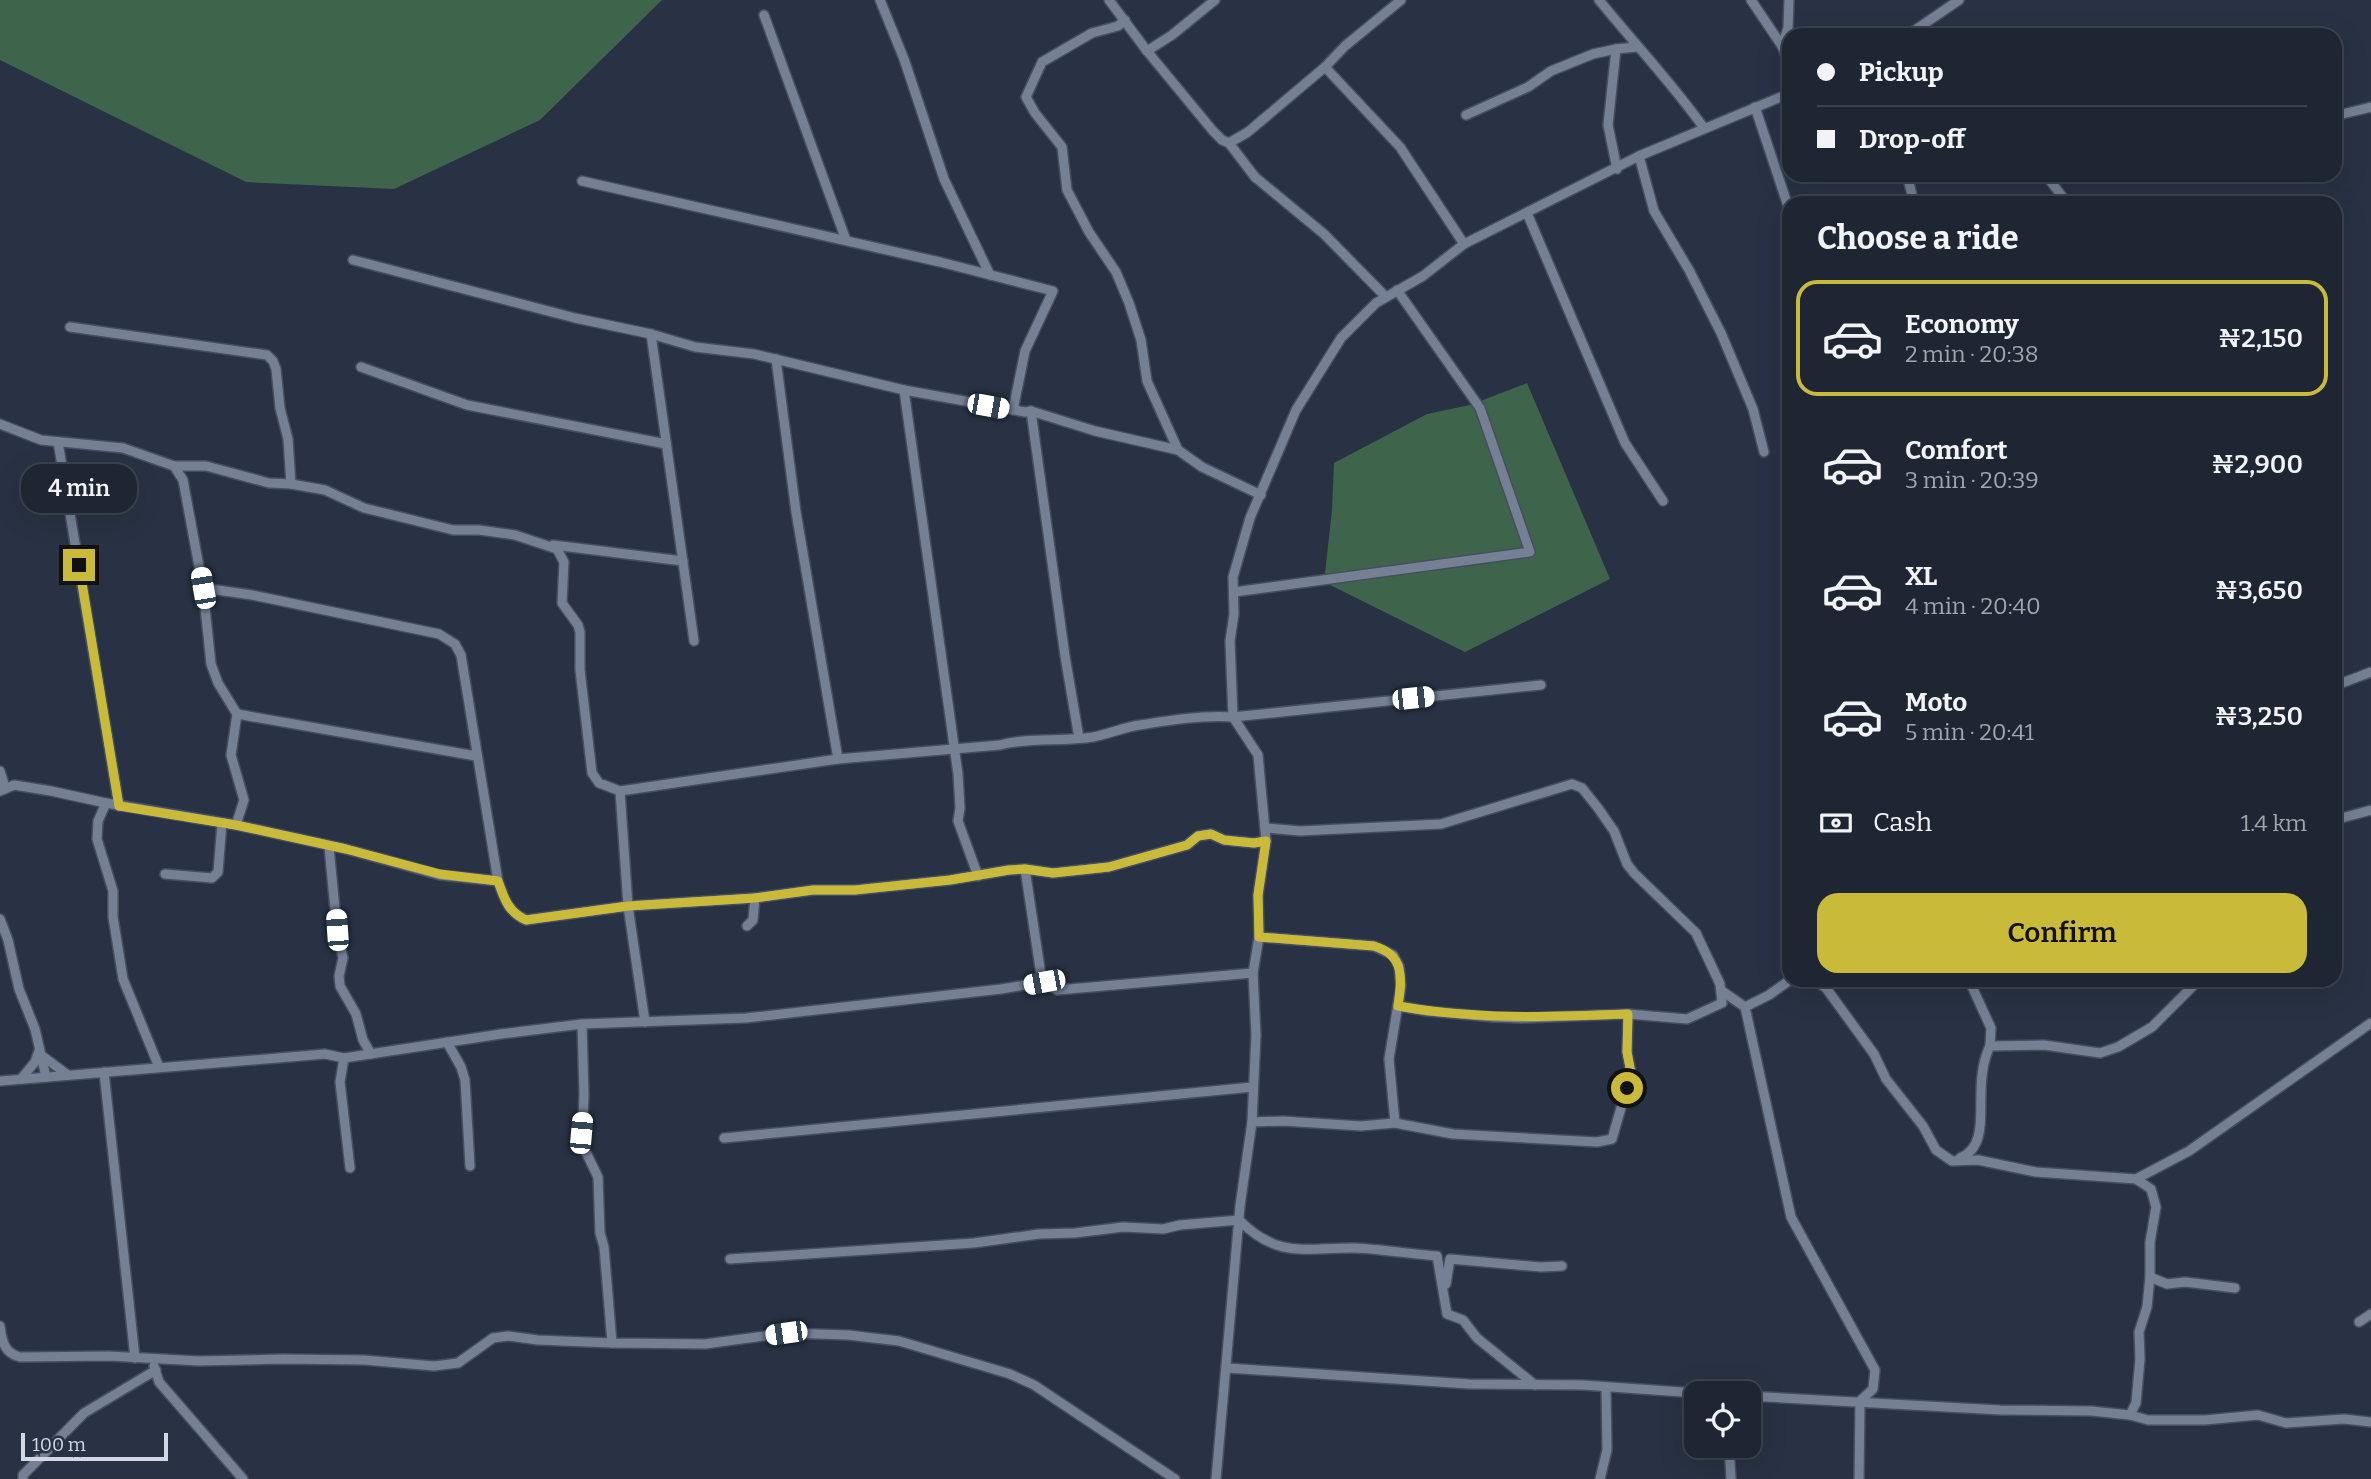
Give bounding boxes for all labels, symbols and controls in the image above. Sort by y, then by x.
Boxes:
text: Pickup [1859,57,1944,88]
text: Drop-off [1859,124,1965,155]
text: Choose a ride [1817,219,2018,257]
icon: car [1821,307,1884,370]
text: Economy [1905,309,2019,340]
text: ₦2,150 [2218,323,2303,354]
text: 2 min · 20:38 [1905,340,2039,368]
car [966,392,1011,420]
icon: car [1821,433,1884,496]
text: Comfort [1905,435,2008,466]
text: ₦2,900 [2211,449,2303,480]
callout: 4 min [21,463,137,512]
text: 3 min · 20:39 [1905,466,2039,494]
text: 4 min [48,474,110,502]
route end [63,549,95,581]
icon: car [1821,559,1884,622]
text: XL [1905,561,1937,592]
car [190,565,217,611]
text: ₦3,650 [2215,575,2303,606]
text: 4 min · 20:40 [1905,592,2041,620]
car [1392,685,1435,711]
icon: car [1821,685,1884,748]
text: Moto [1905,687,1967,718]
text: ₦3,250 [2214,701,2303,732]
text: 5 min · 20:41 [1905,718,2034,746]
icon: cash [1817,804,1855,842]
text: Cash [1873,807,1932,838]
text: 1.4 km [2241,809,2307,837]
button: Confirm [1817,893,2307,973]
car [326,908,349,952]
car [1022,968,1067,996]
route start [1611,1072,1643,1104]
car [569,1111,594,1155]
car [764,1320,809,1346]
map controls [1684,1381,1761,1458]
button: locate [1684,1381,1761,1458]
scale bar [21,1430,168,1462]
text: 100 m [32,1433,86,1456]

